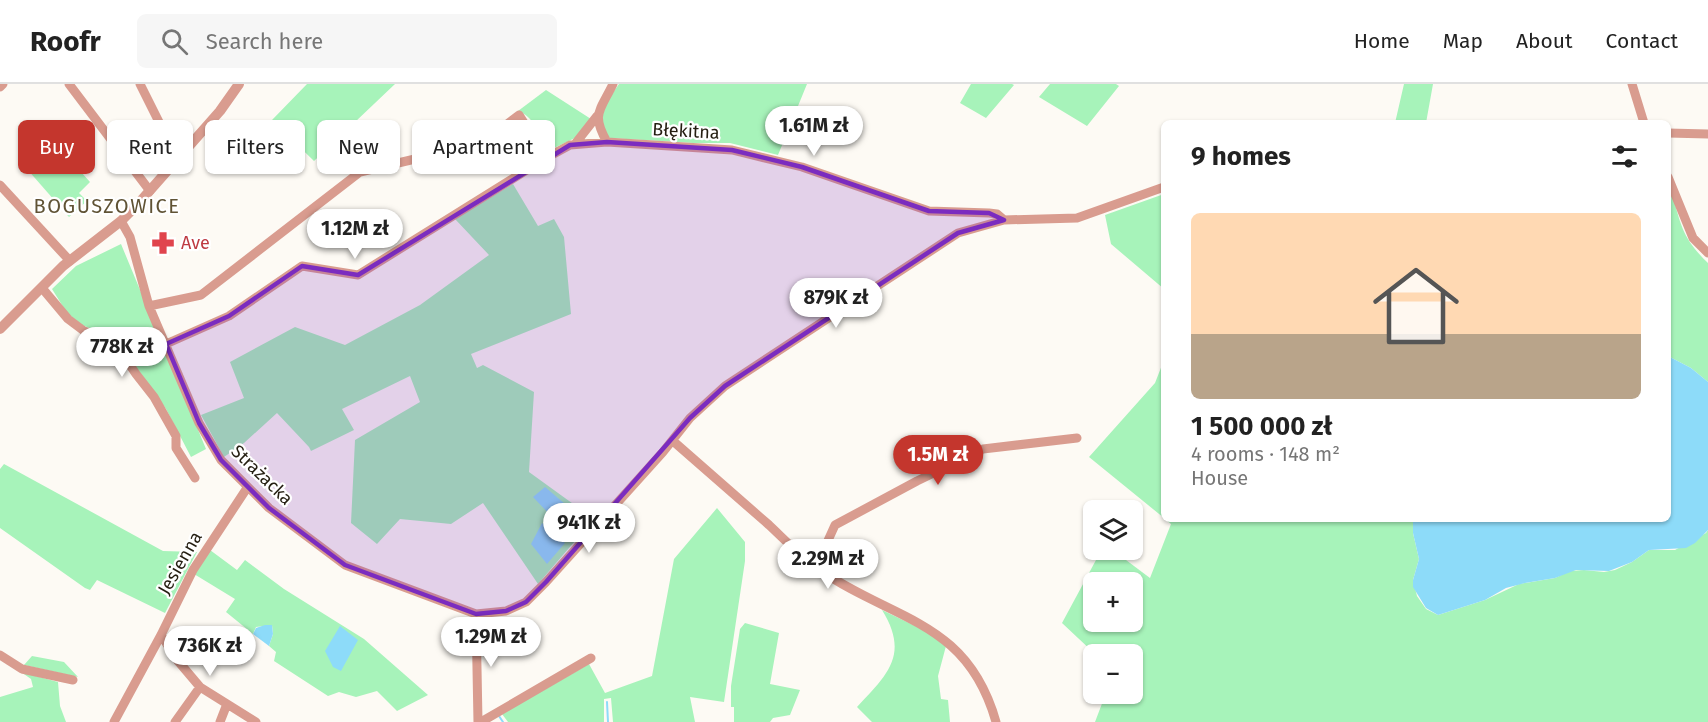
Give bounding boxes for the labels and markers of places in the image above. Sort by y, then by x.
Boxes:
pin: 1.61M zł [752,106,876,157]
pin: 1.12M zł [293,209,417,260]
pharmacy icon: Ave [150,230,176,256]
place label: Ave [181,232,210,254]
pin: 879K zł [781,278,891,329]
pin: 778K zł [67,327,177,378]
pin: 1.5M zł [883,435,993,486]
pin: 941K zł [534,503,644,554]
pin: 2.29M zł [766,539,890,590]
pin: 1.29M zł [429,617,553,668]
pin: 736K zł [155,626,265,677]

